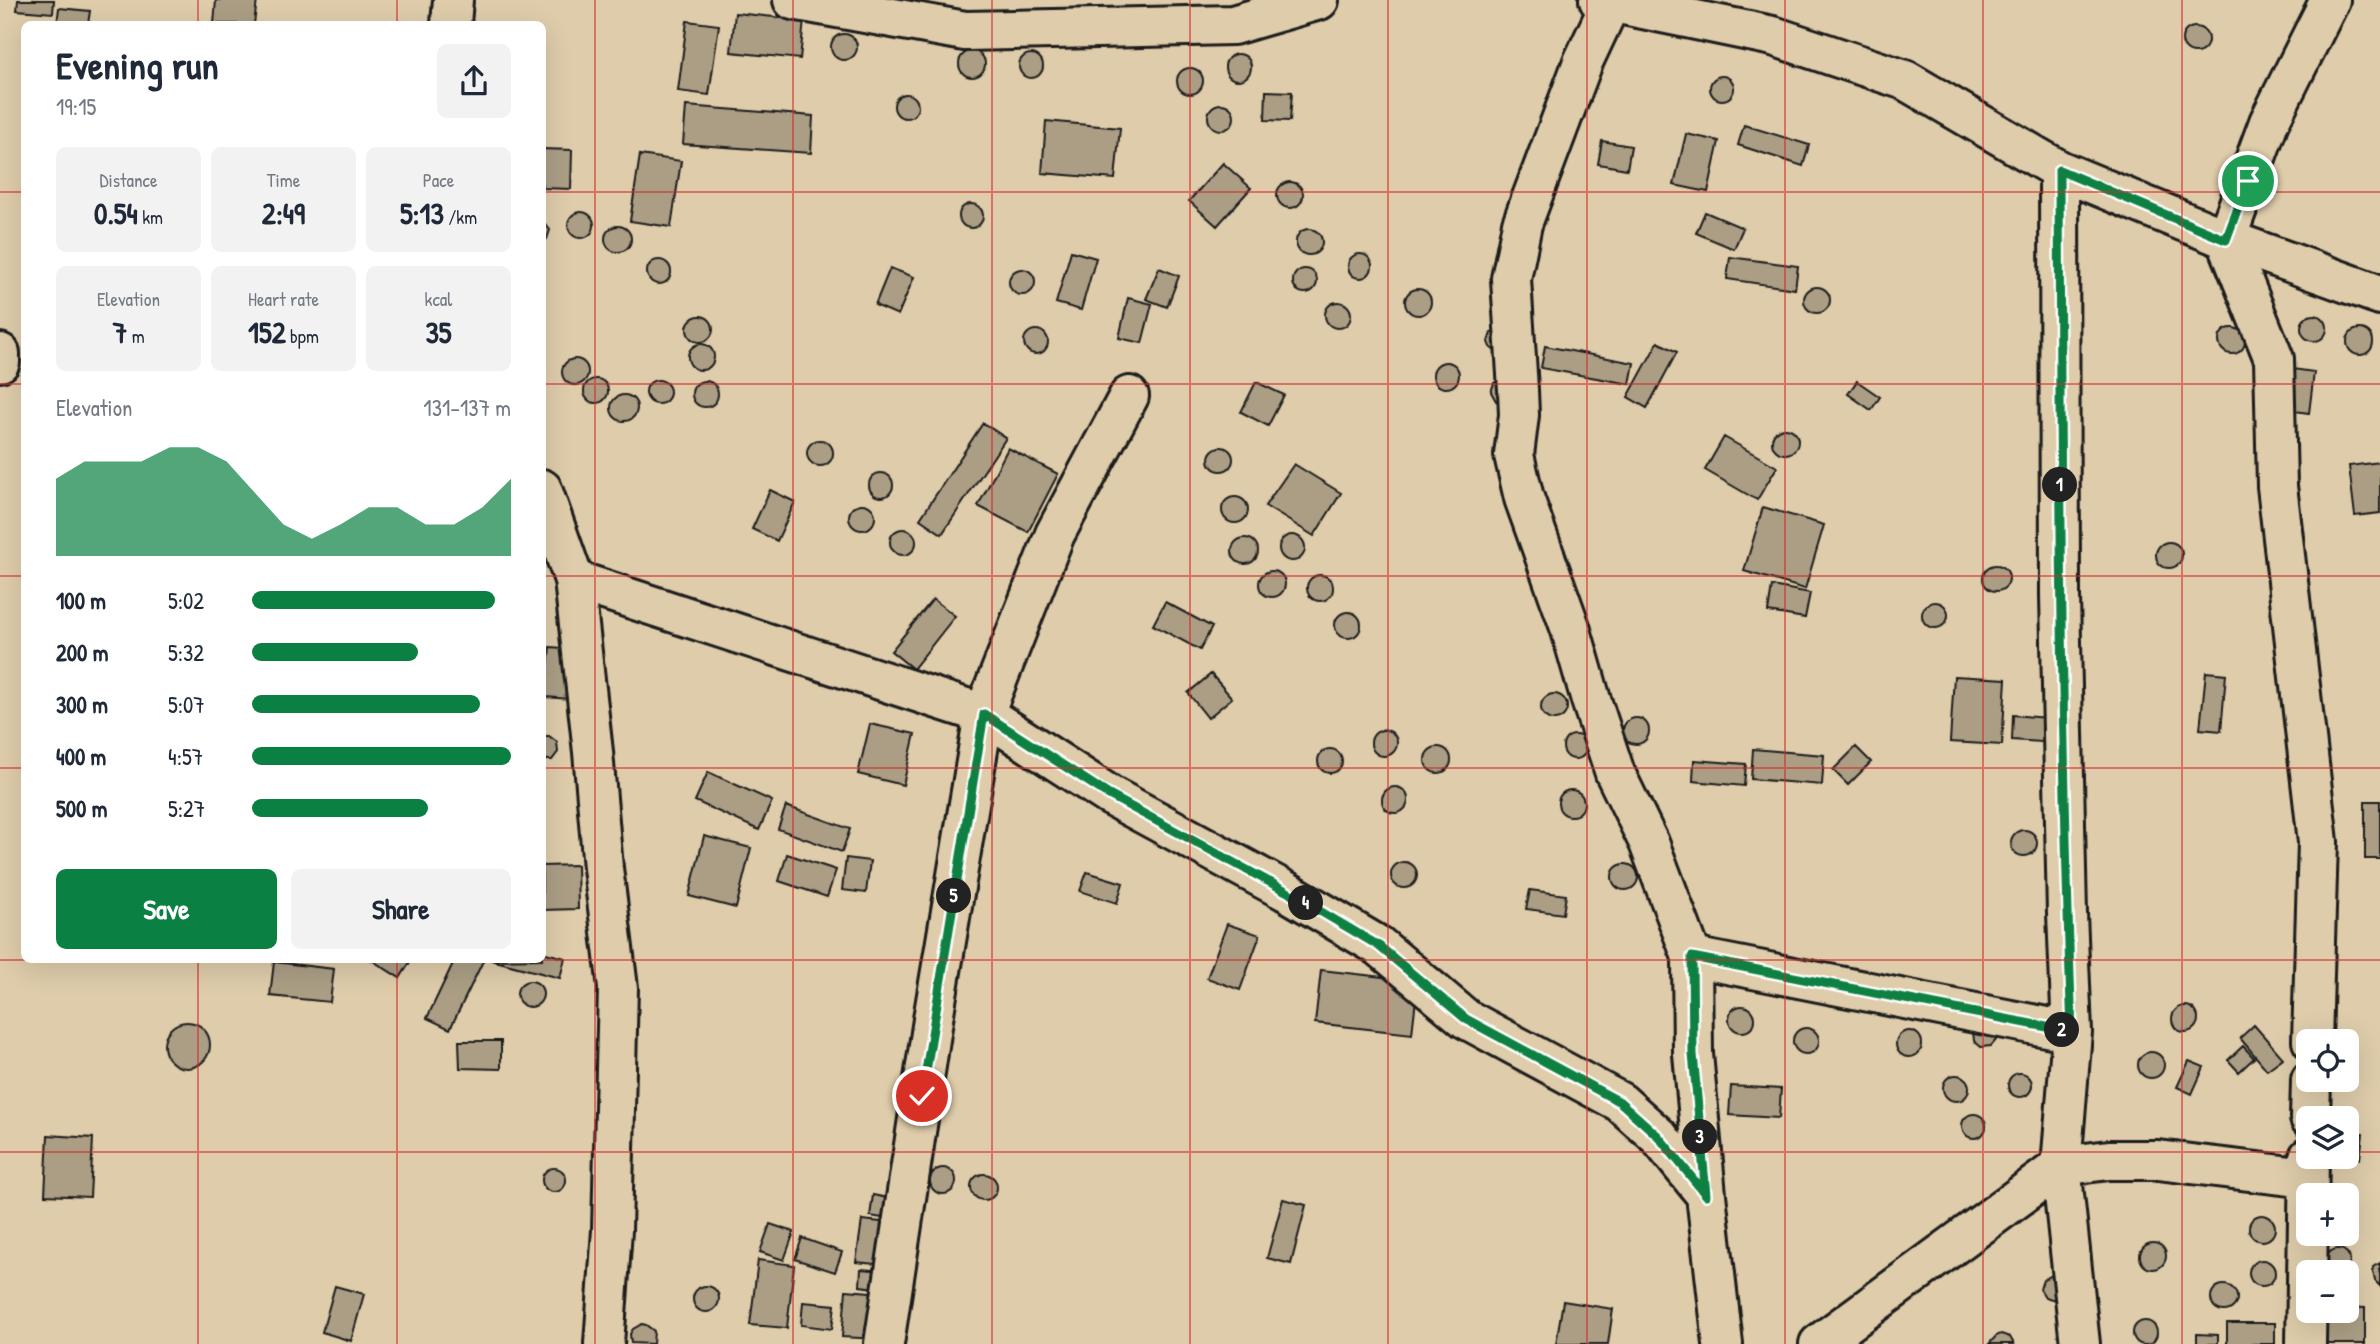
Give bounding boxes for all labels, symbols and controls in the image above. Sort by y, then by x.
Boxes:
text: Evening run [56,39,219,91]
button: share [437,44,511,118]
text: 19:15 [56,91,96,122]
pin [2218,151,2278,211]
icon: arrive [2229,162,2267,200]
text: Distance [99,167,158,193]
text: Time [267,167,300,193]
text: Pace [423,167,454,193]
text: 0.54 [94,193,138,233]
text: 2:49 [262,193,305,233]
text: 5:13 [400,193,444,233]
text: km [138,204,163,230]
text: /km [444,204,477,230]
text: Elevation [97,286,160,312]
text: Heart rate [248,286,319,312]
text: kcal [425,286,452,312]
text: 7 [112,312,127,352]
text: 152 [248,312,286,352]
text: 35 [425,312,452,352]
text: m [127,323,145,349]
text: bpm [286,323,319,349]
text: Elevation [56,392,132,423]
text: 131–137 m [423,392,511,423]
pin: 1 [2042,468,2078,503]
text: 1 [2056,471,2063,497]
text: 100 m [56,585,106,616]
text: 5:02 [168,585,204,616]
text: 200 m [56,637,108,668]
text: 5:32 [168,637,204,668]
text: 300 m [56,689,108,720]
text: 5:07 [168,689,205,720]
text: 400 m [56,741,106,772]
text: 4:57 [168,741,203,772]
text: 500 m [56,793,107,824]
text: 5:27 [168,793,205,824]
button: Save [56,869,277,949]
button: Share [291,869,511,949]
pin: 5 [936,878,972,914]
text: 5 [949,882,958,908]
pin: 4 [1288,886,1324,920]
text: 4 [1302,889,1309,915]
pin: 2 [2044,1012,2080,1048]
text: 2 [2057,1016,2066,1042]
map controls [2296,1029,2359,1323]
button: locate [2296,1029,2359,1092]
pin [892,1066,952,1126]
icon: check [903,1077,941,1115]
button: layers [2296,1106,2359,1169]
pin: 3 [1682,1120,1718,1154]
text: 3 [1695,1123,1704,1149]
button: + [2296,1183,2359,1246]
button: − [2296,1260,2359,1323]

